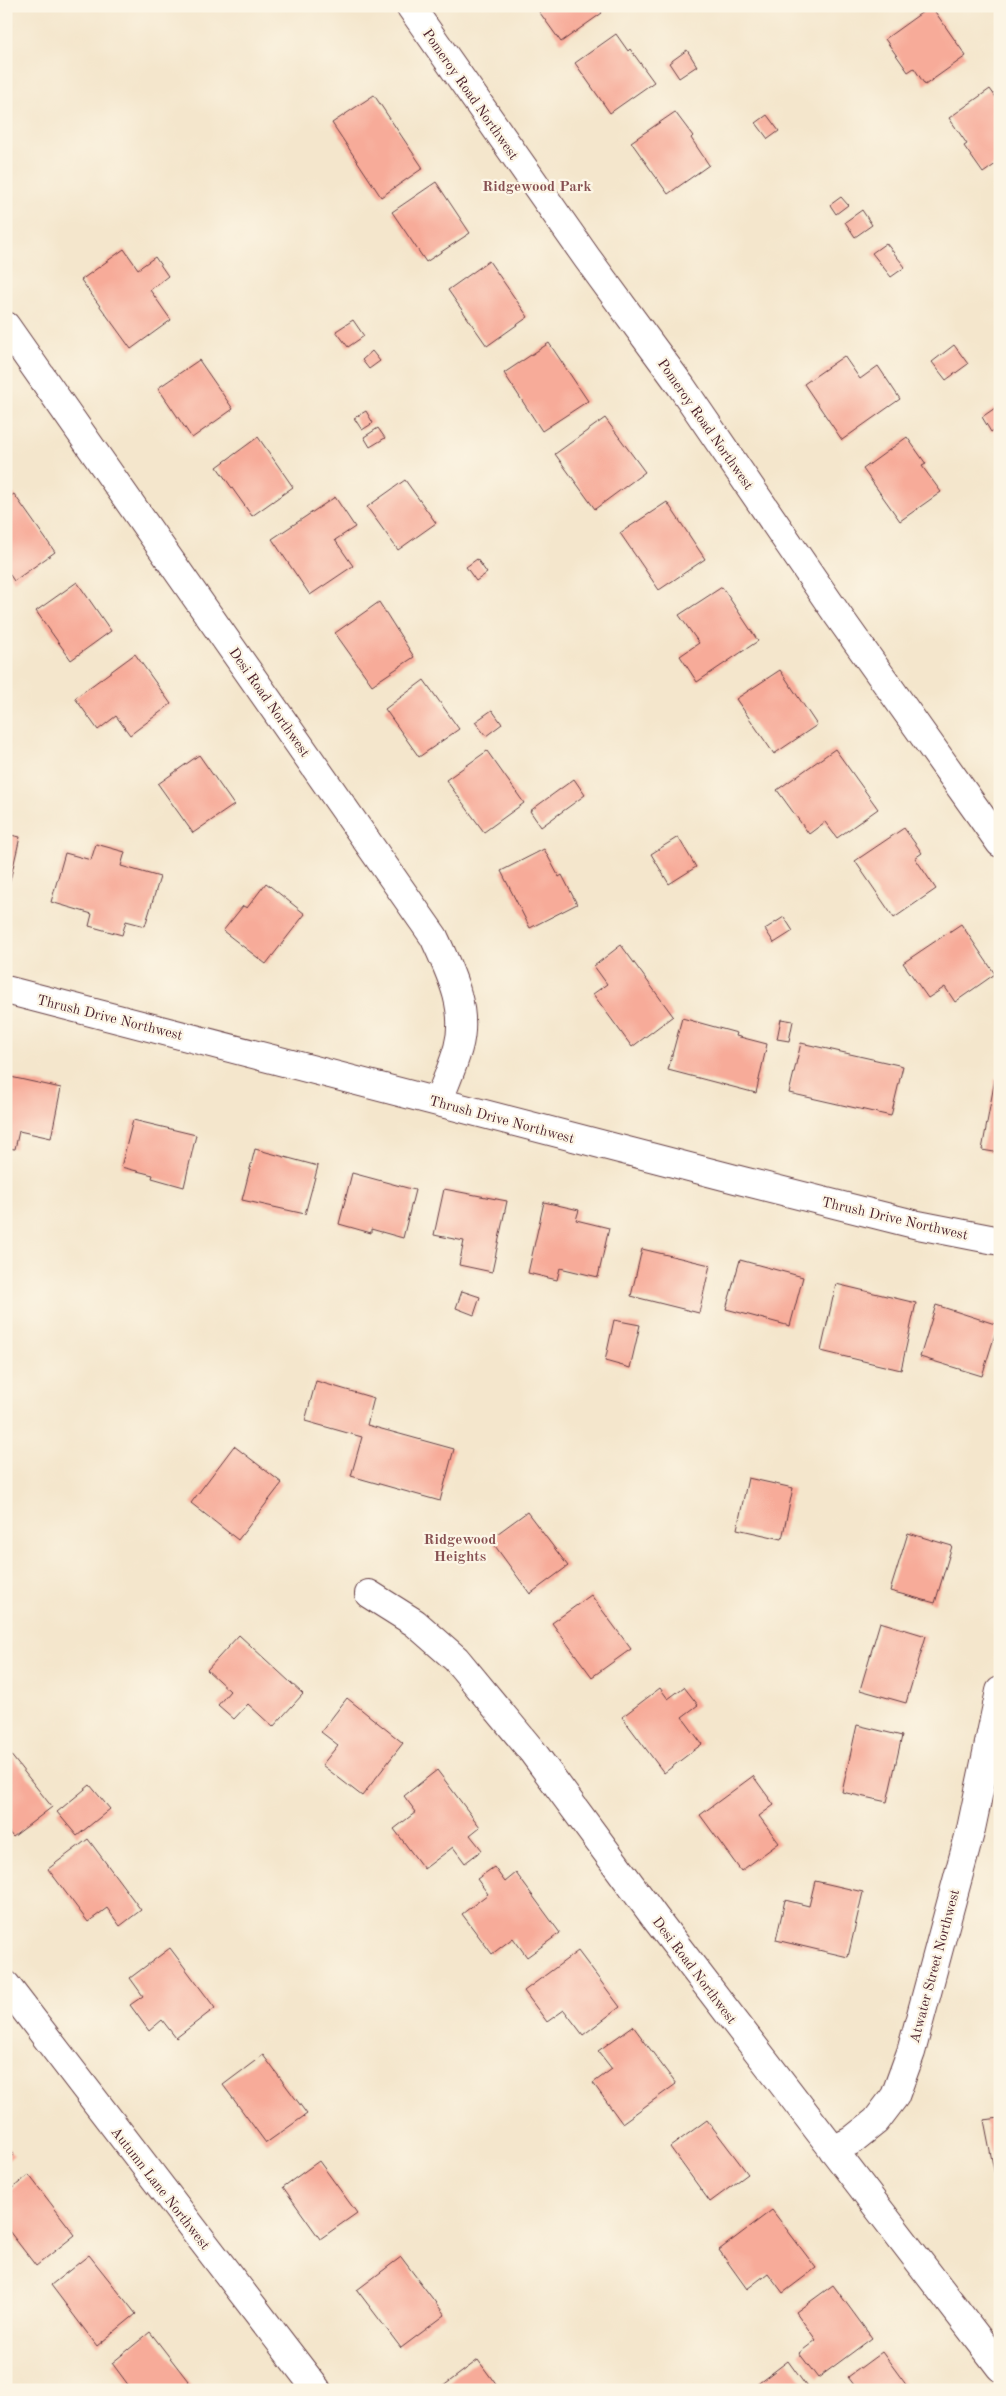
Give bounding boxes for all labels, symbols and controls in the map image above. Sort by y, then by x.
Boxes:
street label: Pomeroy Road Northwest [420,27,521,163]
district label: Ridgewood Park [482,180,592,195]
street label: Pomeroy Road Northwest [655,357,756,493]
street label: Desi Road Northwest [226,645,312,760]
street label: Thrush Drive Northwest [35,993,184,1043]
street label: Thrush Drive Northwest [428,1094,576,1146]
street label: Thrush Drive Northwest [820,1195,969,1243]
district label: Ridgewood Heights [424,1533,496,1565]
street label: Atwater Street Northwest [908,1888,962,2045]
street label: Desi Road Northwest [650,1915,739,2027]
street label: Autumn Lane Northwest [108,2125,212,2252]

